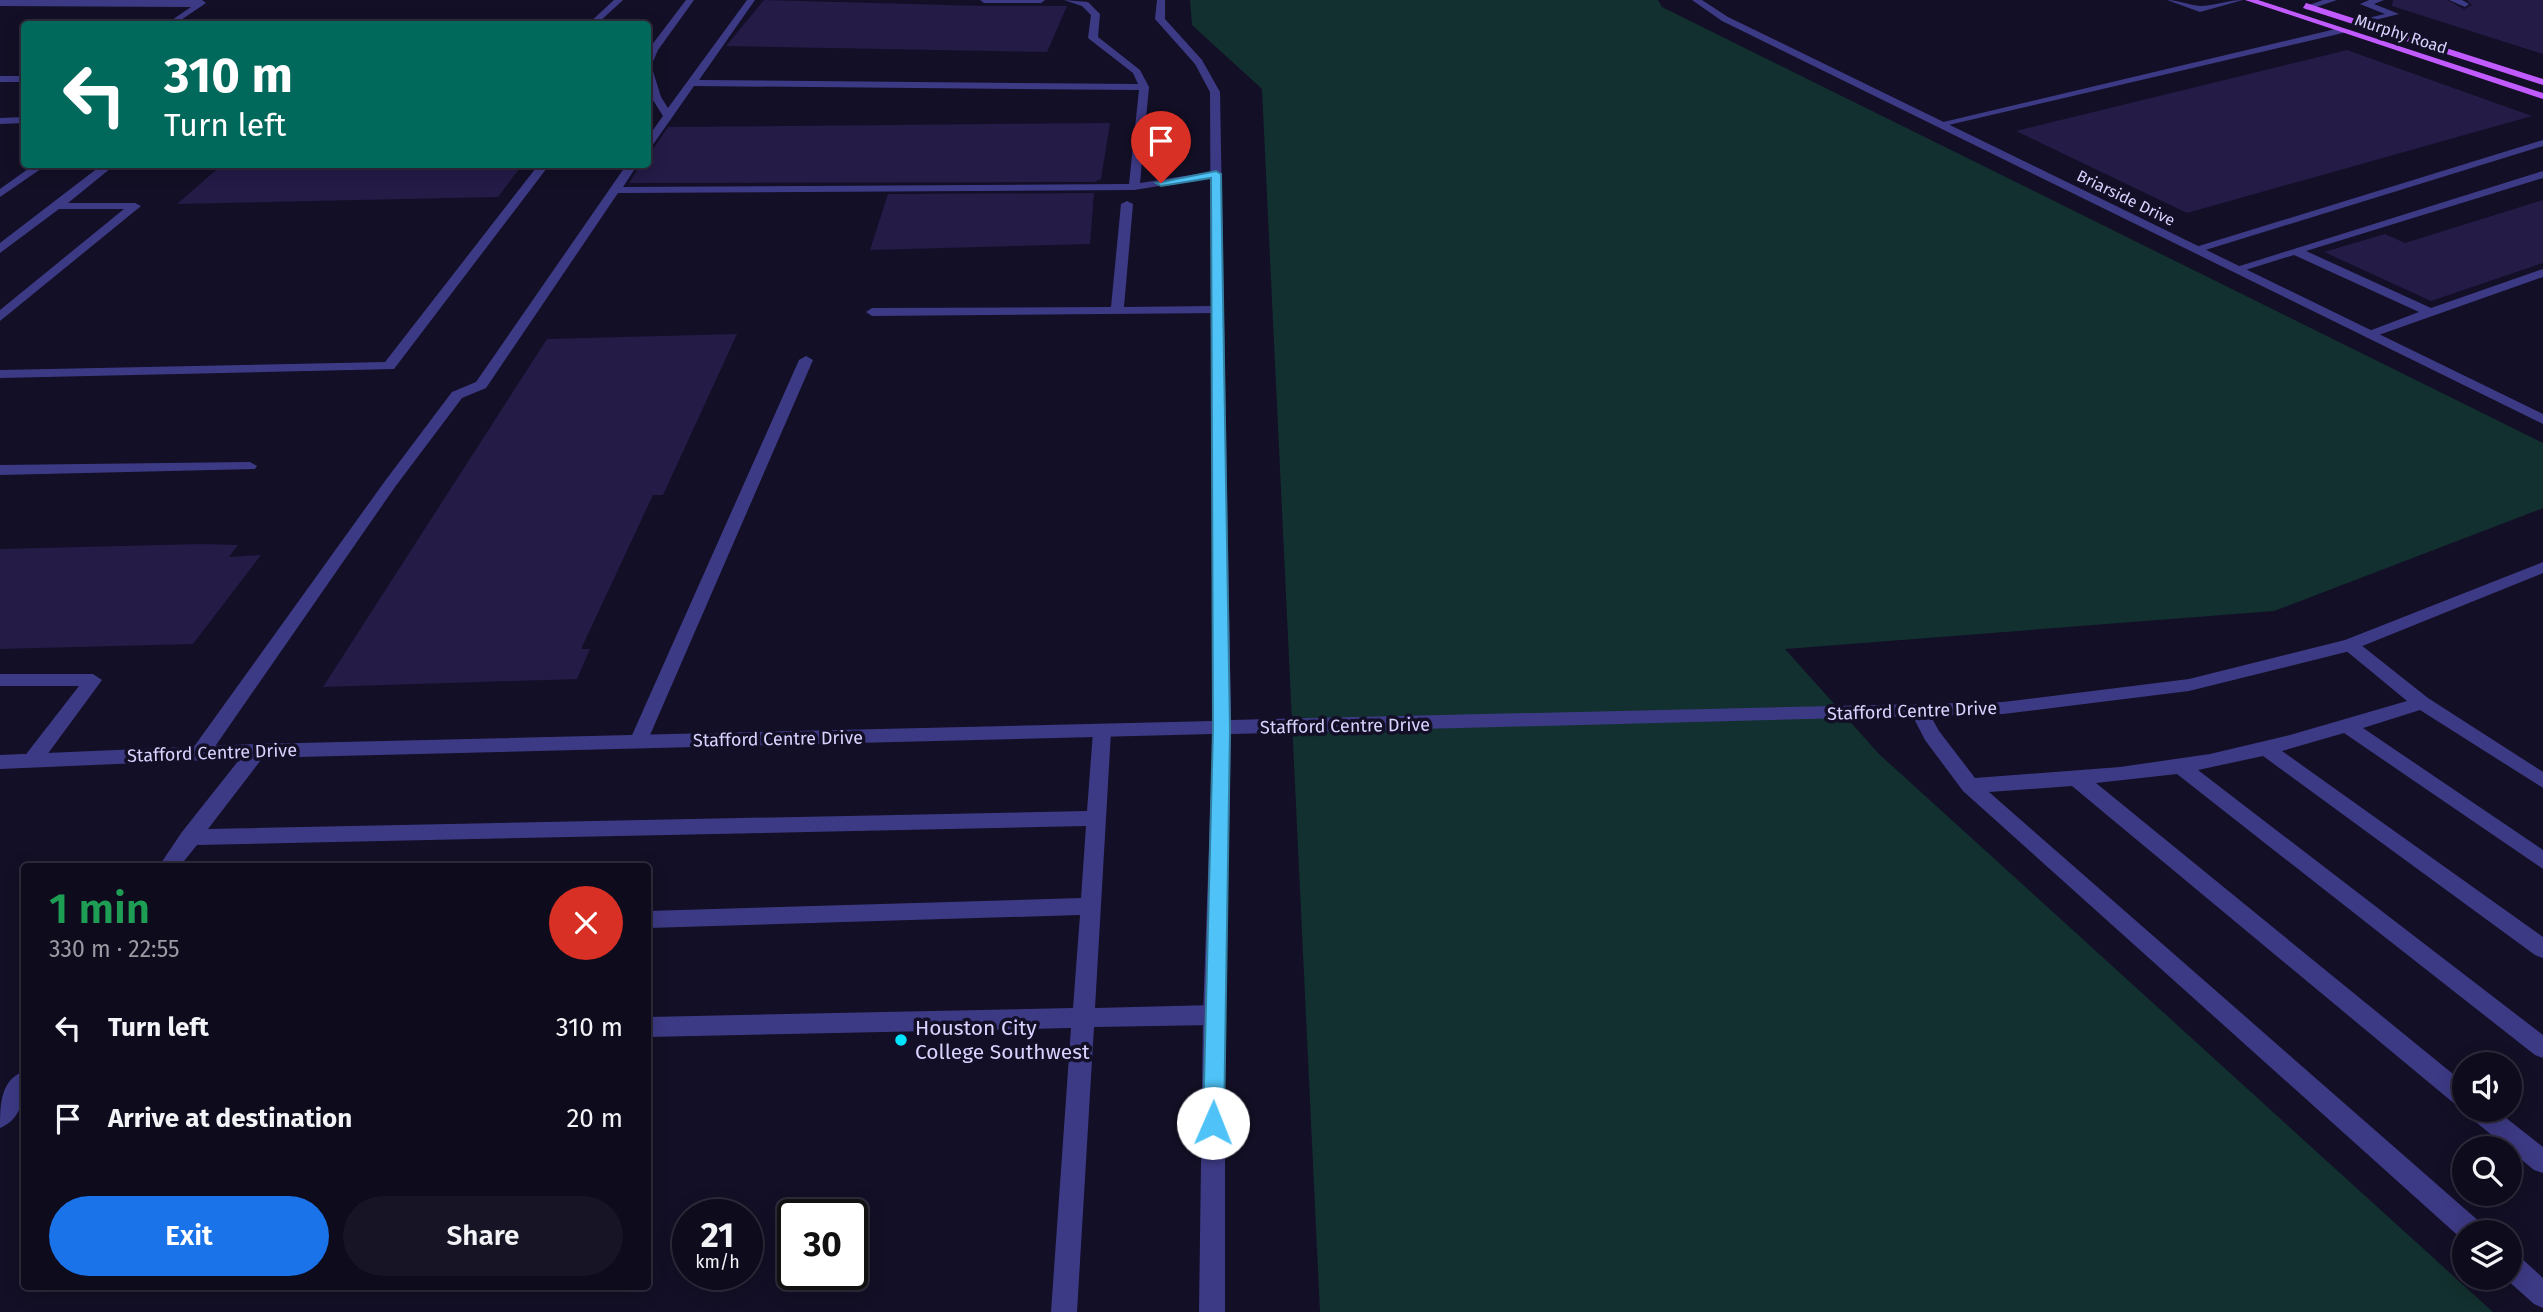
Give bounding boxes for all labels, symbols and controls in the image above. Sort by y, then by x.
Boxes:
street label: Murphy Road [2353,10,2449,58]
text: 310 m [164,46,293,105]
icon: left [49,49,140,140]
text: Turn left [164,106,286,144]
pin [1131,111,1191,183]
icon: arrive [1142,122,1180,160]
street label: Briarside Drive [2074,166,2178,230]
street label: Stafford Centre Drive [1827,697,1997,725]
street label: Stafford Centre Drive [1260,714,1430,738]
street label: Stafford Centre Drive [693,727,863,751]
street label: Stafford Centre Drive [127,739,297,767]
text: 1 min [49,884,150,934]
button: close [549,886,623,960]
text: 330 m · 22:55 [49,935,180,963]
icon: left [49,1009,87,1047]
text: Turn left [108,1012,209,1043]
text: 310 m [556,1012,623,1043]
place label: Houston City College Southwest [915,1015,1090,1065]
marker: Houston City College Southwest [893,1032,909,1048]
map controls [2452,1052,2522,1290]
button: sound [2452,1052,2522,1122]
position arrow [1176,1086,1250,1160]
icon: arrive [49,1100,87,1138]
text: Arrive at destination [108,1103,352,1134]
text: 20 m [566,1103,623,1134]
button: search [2452,1136,2522,1206]
button: Exit [49,1196,329,1276]
button: Share [343,1196,623,1276]
speed limit sign: 30 [777,1199,868,1290]
text: 21 [701,1214,734,1256]
button: layers [2452,1220,2522,1290]
text: km/h [695,1251,740,1273]

